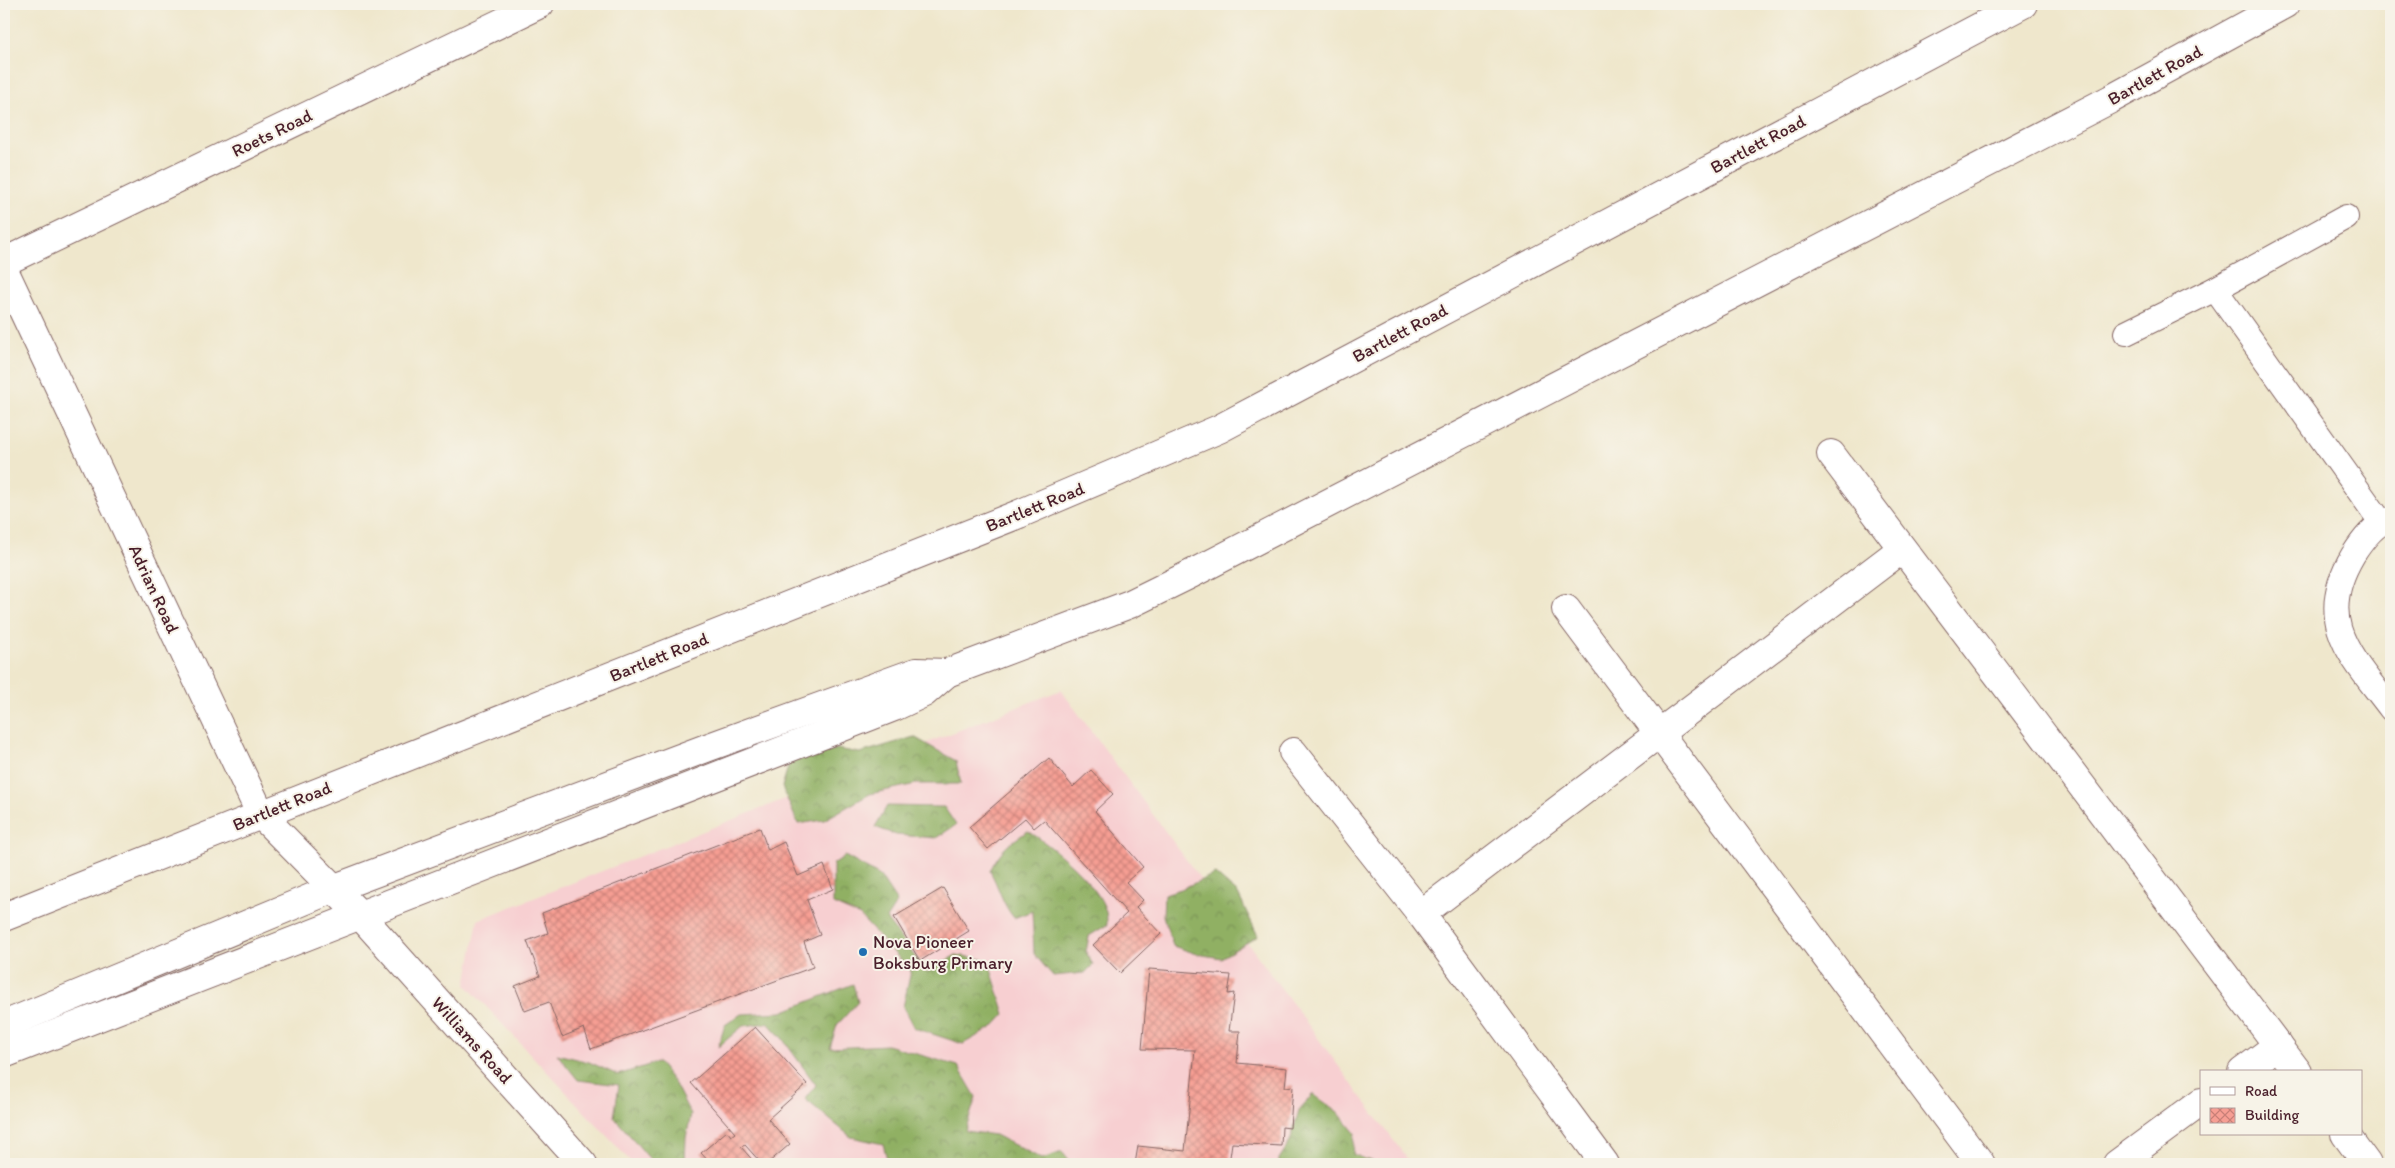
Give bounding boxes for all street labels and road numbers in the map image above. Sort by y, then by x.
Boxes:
street label: Bartlett Road [2104,40,2206,110]
street label: Roets Road [228,104,316,162]
street label: Bartlett Road [1707,110,1809,178]
street label: Bartlett Road [1349,299,1451,367]
street label: Bartlett Road [982,477,1088,537]
street label: Adrian Road [124,541,184,637]
street label: Bartlett Road [606,627,712,687]
street label: Bartlett Road [229,776,335,836]
street label: Williams Road [427,992,517,1088]

